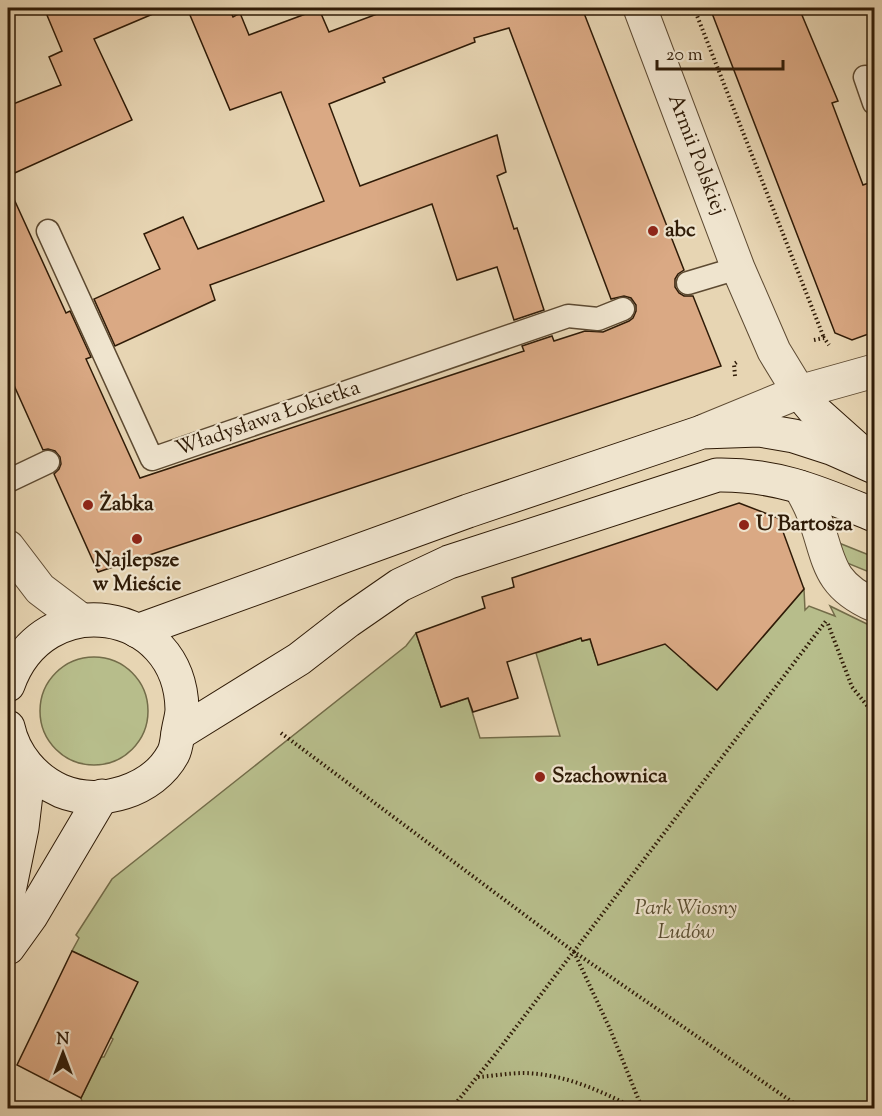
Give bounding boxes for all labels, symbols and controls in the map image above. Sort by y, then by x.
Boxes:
scale bar [657,33,783,71]
text: 20 m [666,43,703,69]
street label: Armii Polskiej [659,90,733,220]
place label: abc [665,216,696,246]
marker: abc [646,224,660,238]
street label: Władysława Łokietka [172,373,365,465]
place label: Żabka [100,490,154,520]
marker: Żabka [81,498,95,512]
place label: U Bartosza [756,510,853,540]
marker: U Bartosza [737,518,751,532]
marker: Najlepsze w Mieście [130,532,144,546]
place label: Najlepsze w Mieście [93,546,181,600]
place label: Szachownica [552,762,668,792]
marker: Szachownica [533,770,547,784]
park label: Park Wiosny Ludów [635,894,737,948]
north arrow [33,1023,93,1083]
text: N [57,1029,70,1052]

